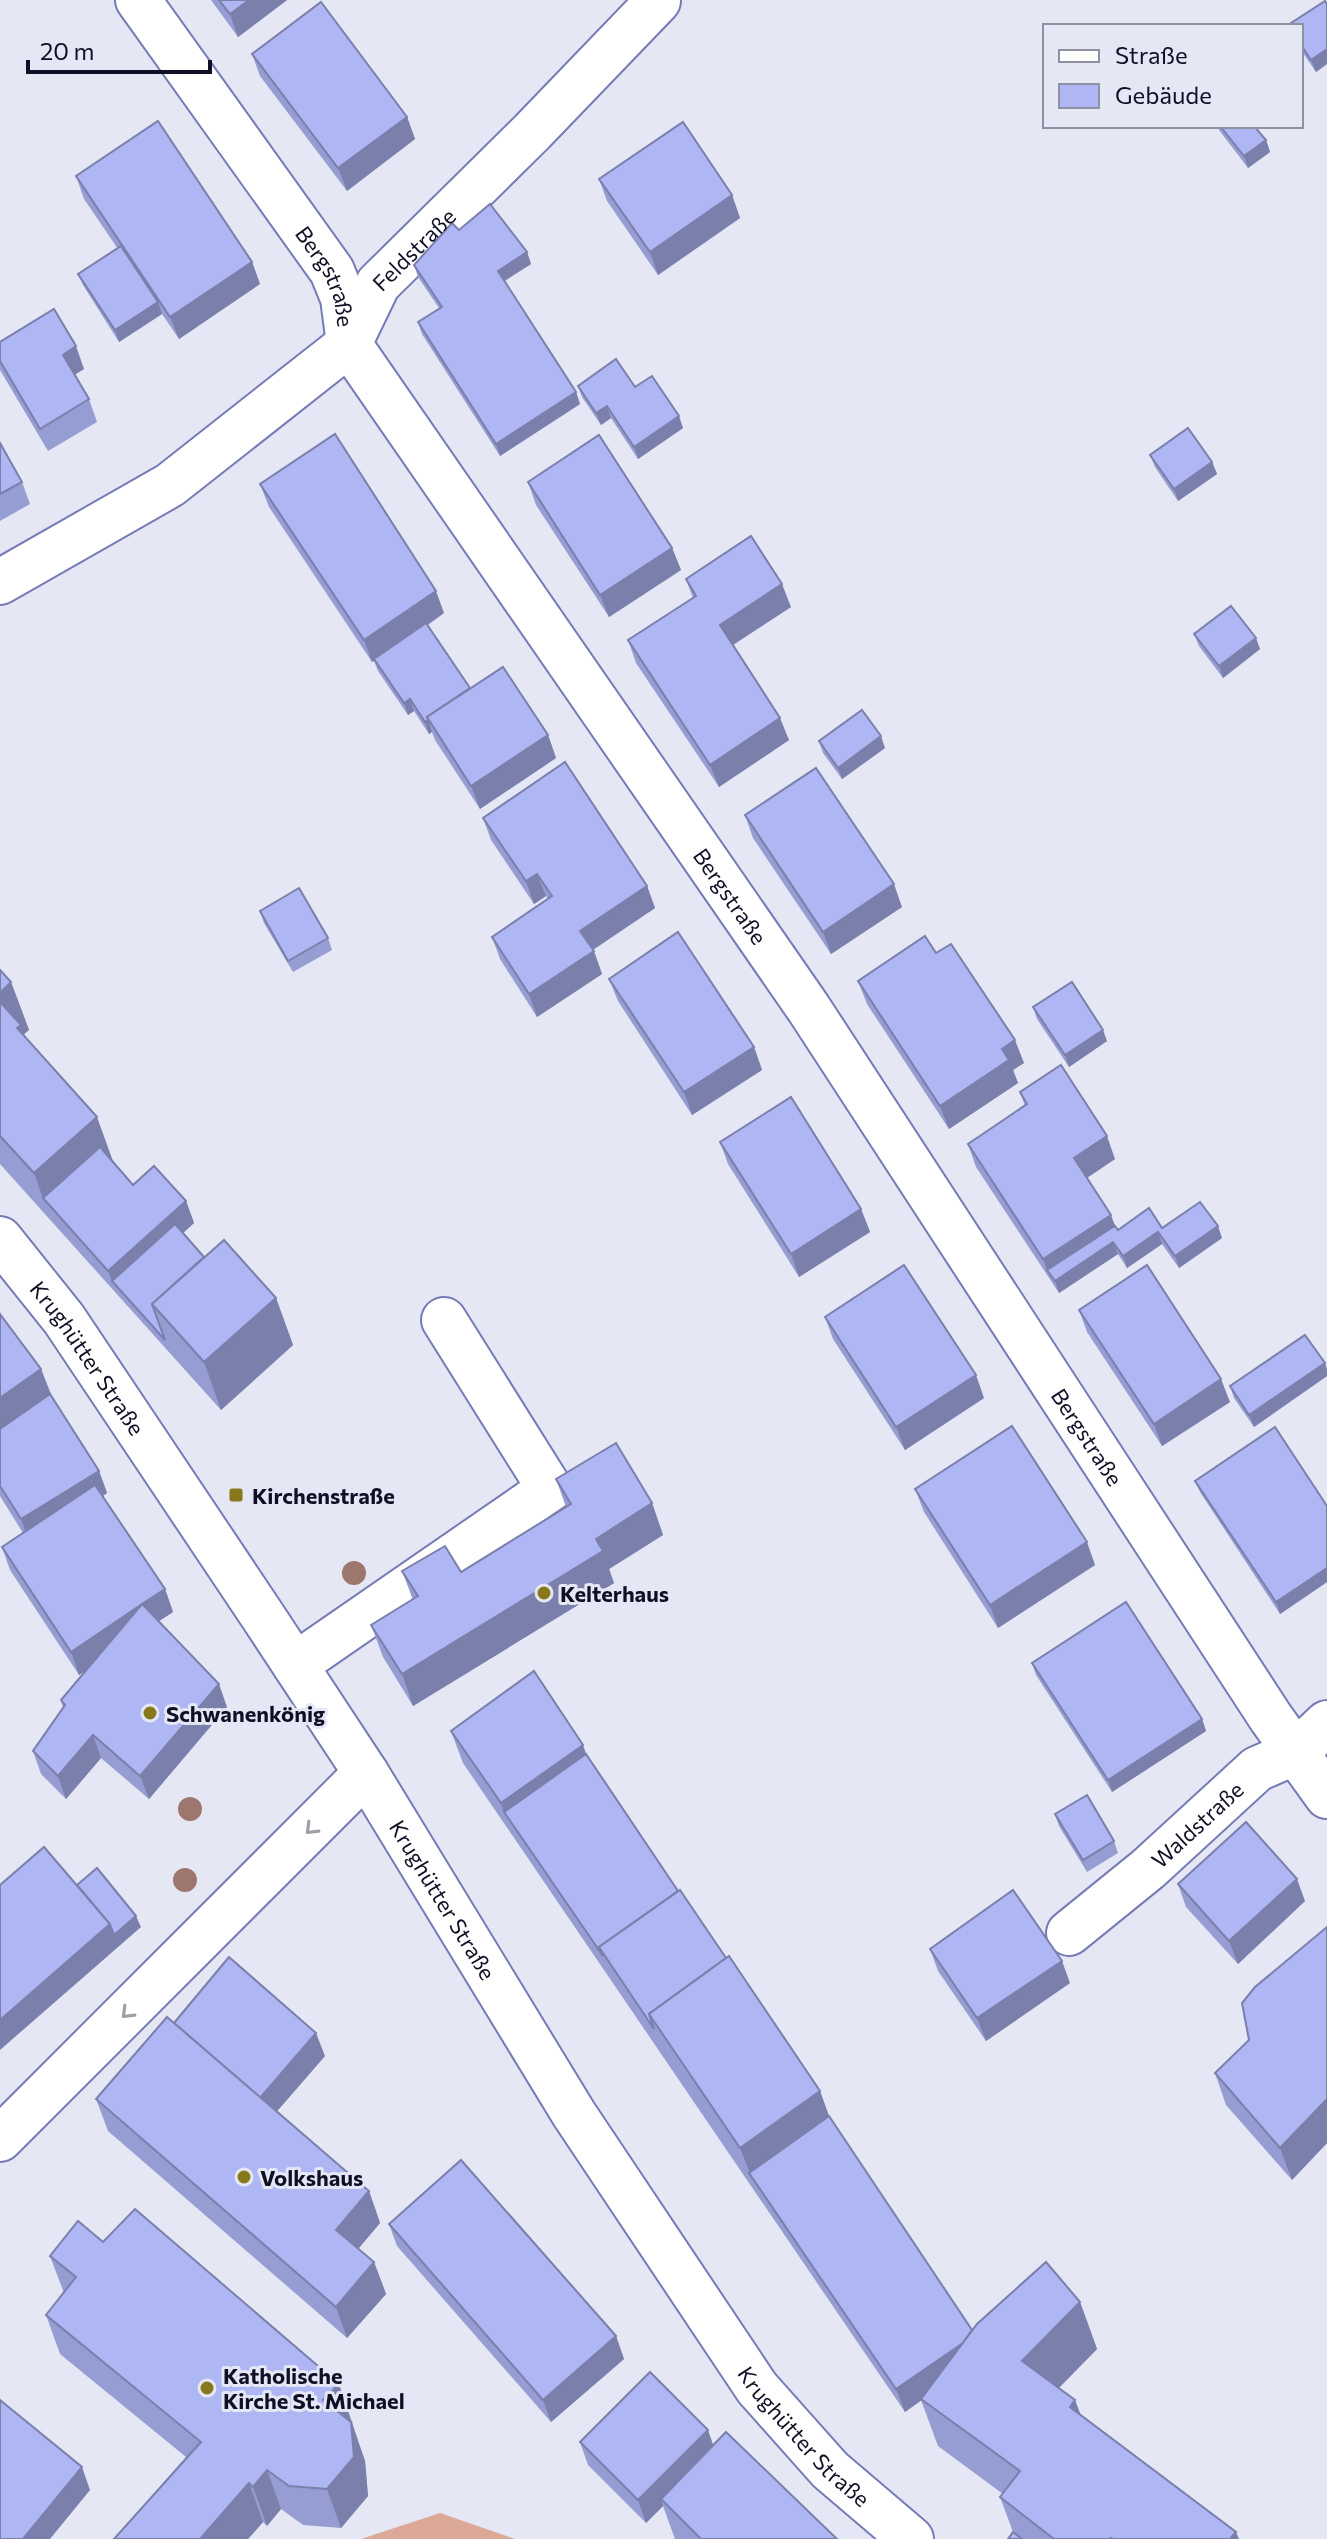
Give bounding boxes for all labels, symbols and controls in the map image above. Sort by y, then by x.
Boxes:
scale bar [28,24,210,74]
legend [1043,24,1303,128]
text: 20 m [40,36,94,65]
text: Straße [1115,40,1188,69]
text: Gebäude [1115,80,1212,109]
street label: Feldstraße [366,202,461,296]
street label: Bergstraße [290,220,360,328]
street label: Bergstraße [688,843,773,949]
street label: Krughütter Straße [25,1275,151,1440]
street label: Bergstraße [1046,1383,1129,1490]
place label: Kirchenstraße [252,1482,395,1509]
marker: Kirchenstraße [227,1486,245,1504]
place label: Kelterhaus [560,1580,669,1607]
marker: Kelterhaus [535,1584,553,1602]
place label: Schwanenkönig [166,1700,325,1727]
marker: Schwanenkönig [141,1704,159,1722]
street label: Waldstraße [1145,1775,1248,1873]
street label: Krughütter Straße [384,1815,502,1984]
one-way arrow [305,1820,320,1834]
one-way arrow [122,2003,136,2018]
place label: Volkshaus [260,2164,363,2191]
marker: Volkshaus [235,2168,253,2186]
street label: Krughütter Straße [733,2361,876,2512]
place label: Katholische Kirche St. Michael [223,2362,405,2414]
marker: Katholische Kirche St. Michael [198,2379,216,2397]

